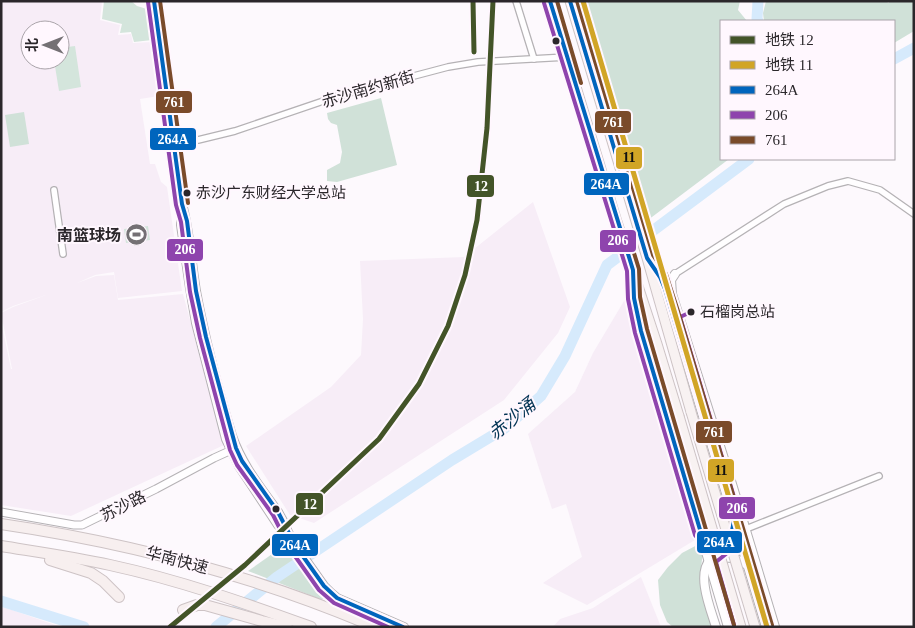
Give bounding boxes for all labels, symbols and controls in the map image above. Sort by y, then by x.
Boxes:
north arrow [20,20,70,70]
legend [720,20,895,160]
text: 地铁 12 [765,32,814,48]
unlabelled marker [551,36,561,46]
text: 北 [25,38,40,52]
text: 地铁 11 [765,57,813,73]
street label: 赤沙南约新街 [320,68,416,110]
text: 264A [765,82,799,98]
line badge: 761 [155,90,193,114]
text: 761 [164,95,185,110]
text: 206 [765,107,788,123]
line badge: 761 [594,110,632,134]
text: 761 [603,115,624,130]
line badge: 264A [149,127,197,151]
text: 264A [157,132,189,147]
text: 761 [765,132,788,148]
line badge: 11 [615,146,643,170]
text: 11 [622,150,636,165]
line badge: 264A [583,172,630,196]
line badge: 12 [466,174,495,198]
text: 264A [590,177,622,192]
text: 12 [474,179,488,194]
place label: 赤沙广东财经大学总站 [196,185,346,201]
marker: 赤沙广东财经大学总站 [182,188,192,198]
sports icon: 南篮球场 [125,223,149,247]
place label: 南篮球场 [57,227,121,244]
line badge: 206 [599,229,637,253]
text: 206 [608,233,629,248]
line badge: 206 [166,238,204,262]
text: 206 [175,242,196,257]
place label: 石榴岗总站 [700,304,775,320]
marker: 石榴岗总站 [686,307,696,317]
water label: 赤沙涌 [485,393,541,444]
line badge: 761 [695,420,733,444]
text: 761 [704,425,725,440]
line badge: 11 [707,458,735,483]
text: 11 [714,463,728,478]
street label: 苏沙路 [98,488,148,524]
line badge: 12 [295,492,324,516]
line badge: 206 [718,496,756,520]
text: 12 [303,497,317,512]
text: 206 [727,501,748,516]
unlabelled marker [271,504,281,514]
line badge: 264A [696,530,743,554]
line badge: 264A [271,533,319,557]
text: 264A [703,535,735,550]
text: 264A [279,538,311,553]
street label: 华南快速 [144,544,210,576]

